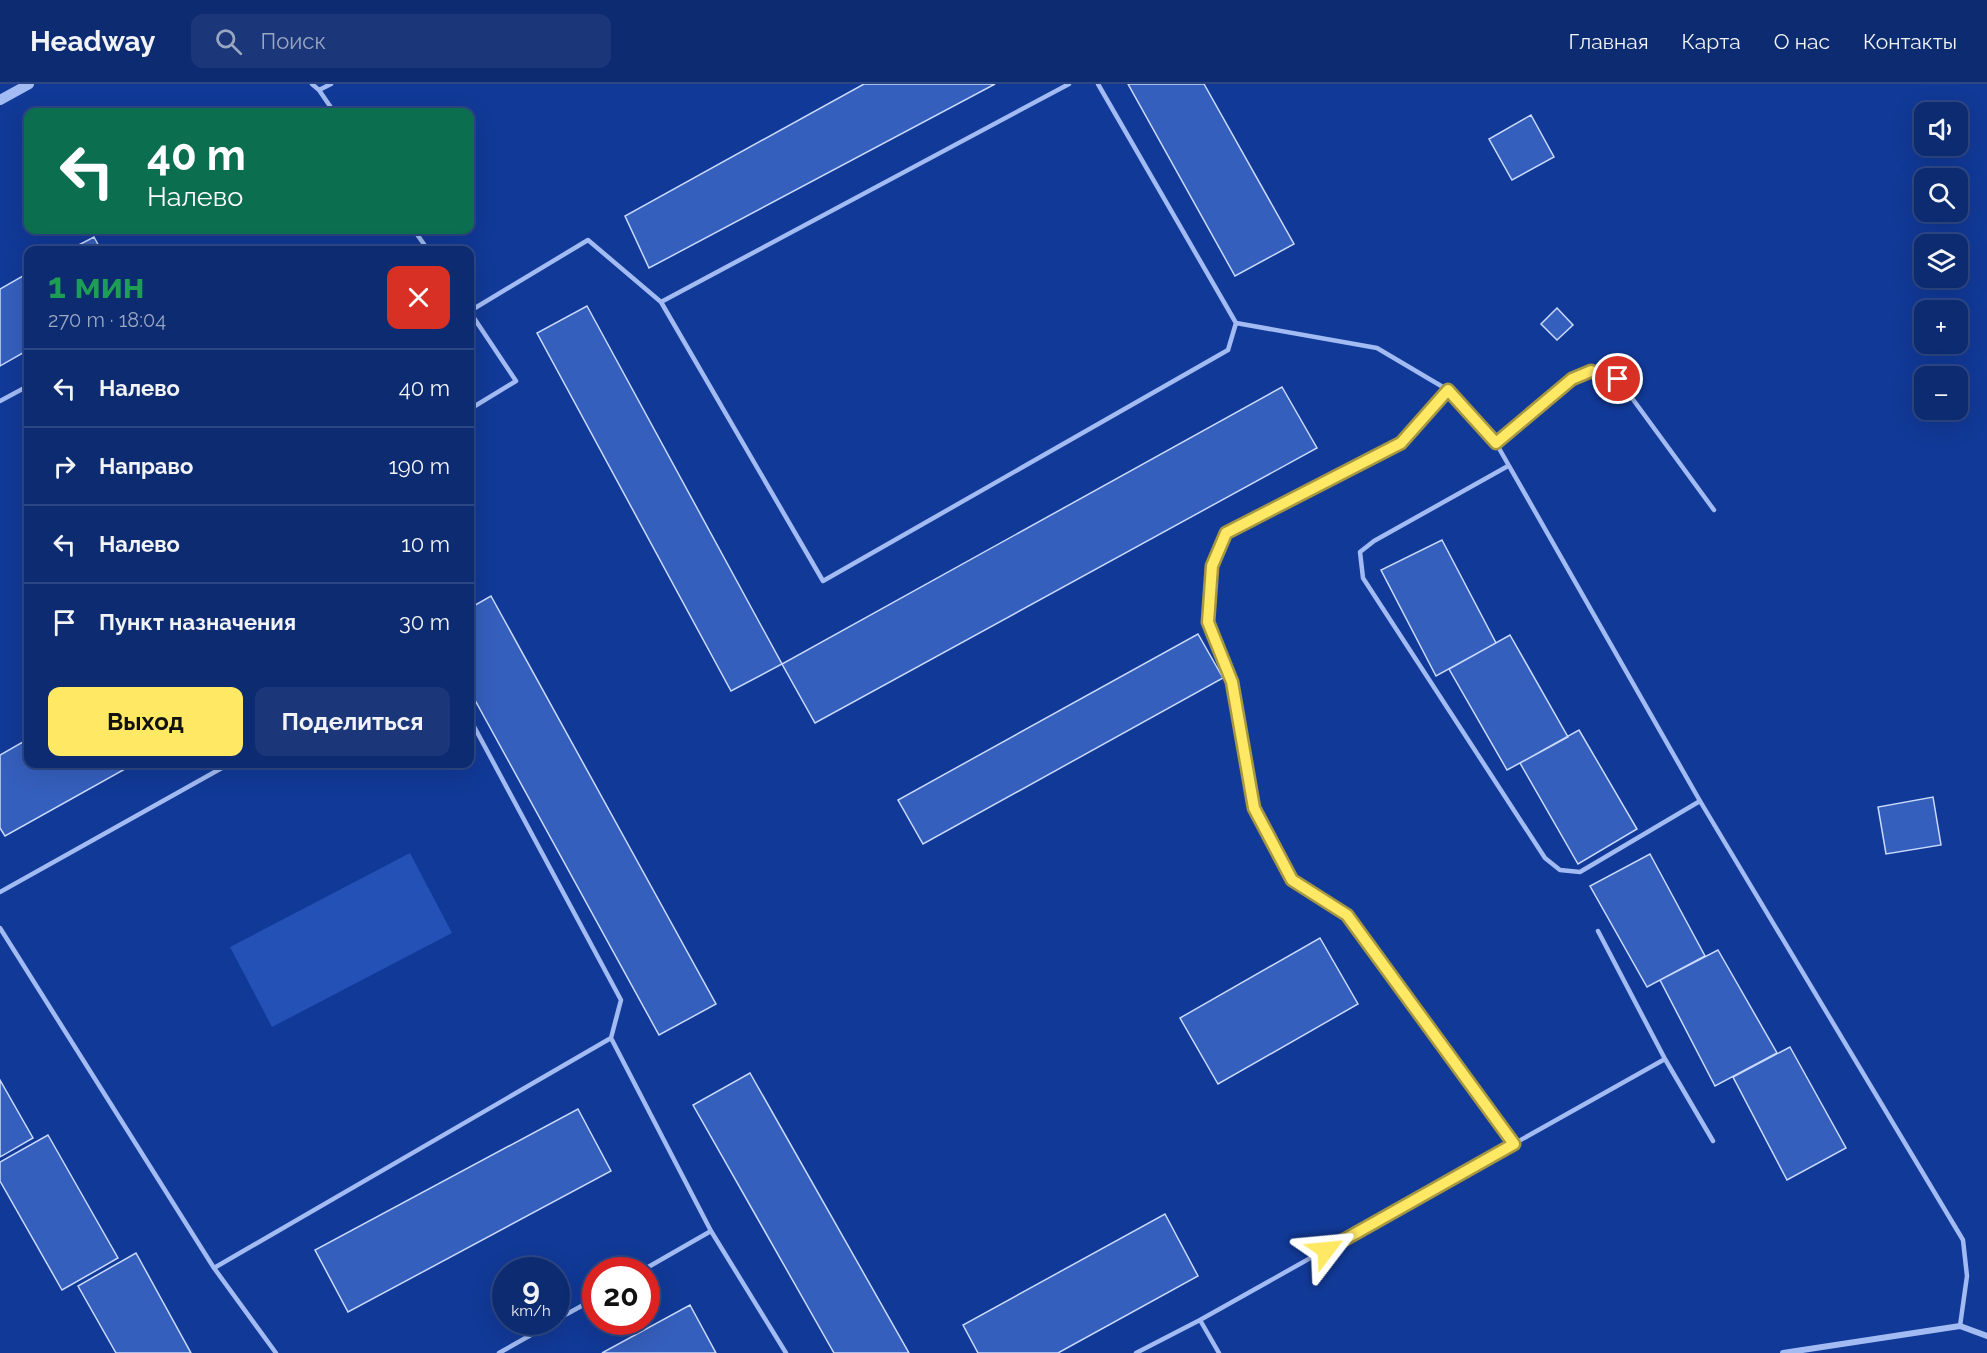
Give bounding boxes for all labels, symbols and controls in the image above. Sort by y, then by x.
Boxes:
search box [191,14,611,68]
text: Headway [30,25,155,58]
icon: search [212,25,245,58]
text: Поиск [260,28,326,54]
text: Главная [1569,29,1649,54]
text: Карта [1682,29,1741,54]
text: О нас [1774,29,1830,54]
text: Контакты [1863,29,1957,54]
map controls [1914,102,1968,420]
button: sound [1914,102,1968,156]
text: 40 m [147,131,246,180]
icon: left [48,132,126,210]
button: search [1914,168,1968,222]
text: Налево [147,181,243,212]
button: layers [1914,234,1968,288]
text: 1 мин [48,264,144,306]
button: close [387,266,450,329]
button: + [1914,300,1968,354]
text: 270 m · 18:04 [48,308,166,332]
pin [1592,353,1643,404]
icon: arrive [1601,362,1634,395]
button: − [1914,366,1968,420]
icon: left [48,372,81,405]
text: Налево [99,375,180,401]
text: 40 m [399,375,450,401]
icon: right [48,450,81,483]
text: Направо [99,453,193,479]
text: 190 m [388,453,450,479]
icon: left [48,528,81,561]
text: Налево [99,531,180,557]
text: 10 m [401,531,450,557]
icon: arrive [48,606,81,639]
text: Пункт назначения [99,609,296,635]
text: 30 m [399,609,450,635]
button: Выход [48,687,243,756]
button: Поделиться [255,687,450,756]
position arrow [1294,1218,1358,1282]
speed limit sign: 20 [582,1257,660,1335]
text: 9 [522,1271,540,1306]
text: km/h [511,1302,551,1320]

